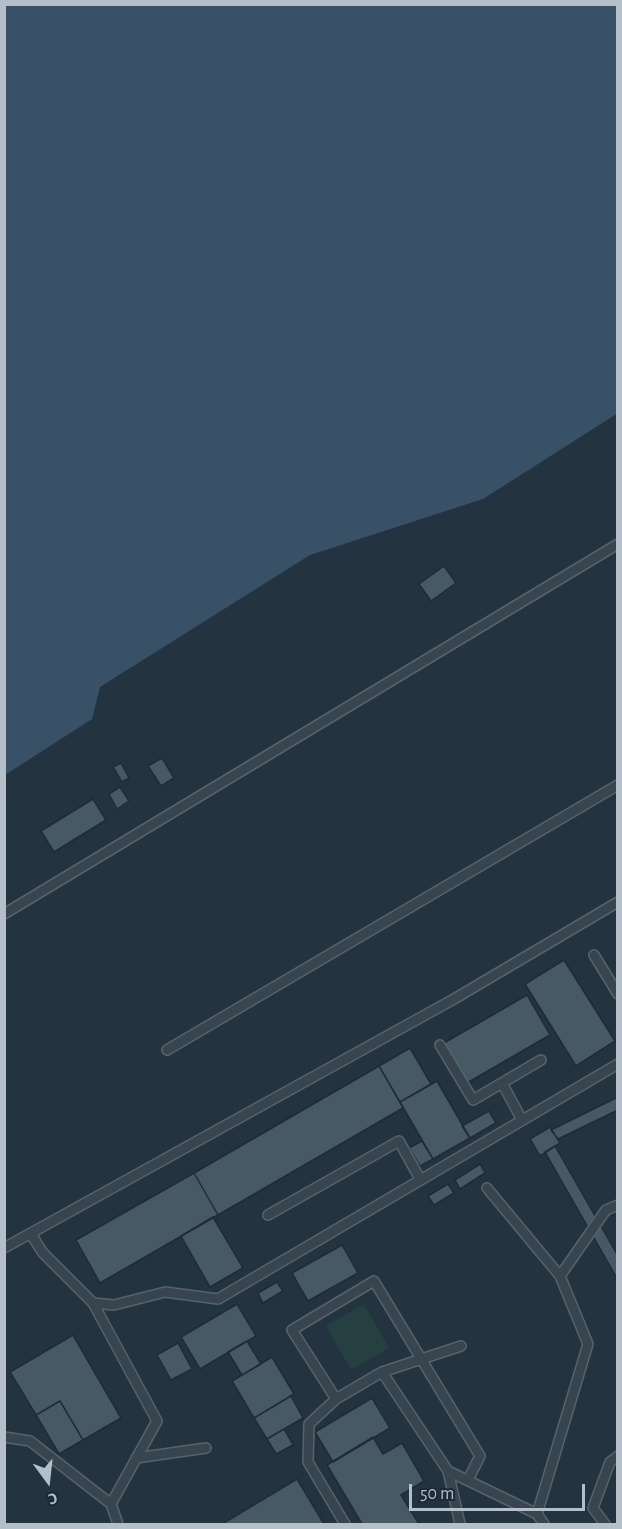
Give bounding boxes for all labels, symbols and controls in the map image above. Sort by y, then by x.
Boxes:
north arrow [18,1451,78,1511]
scale bar [412,1472,588,1510]
text: 50 m [420,1485,454,1503]
text: С [46,1490,59,1507]

